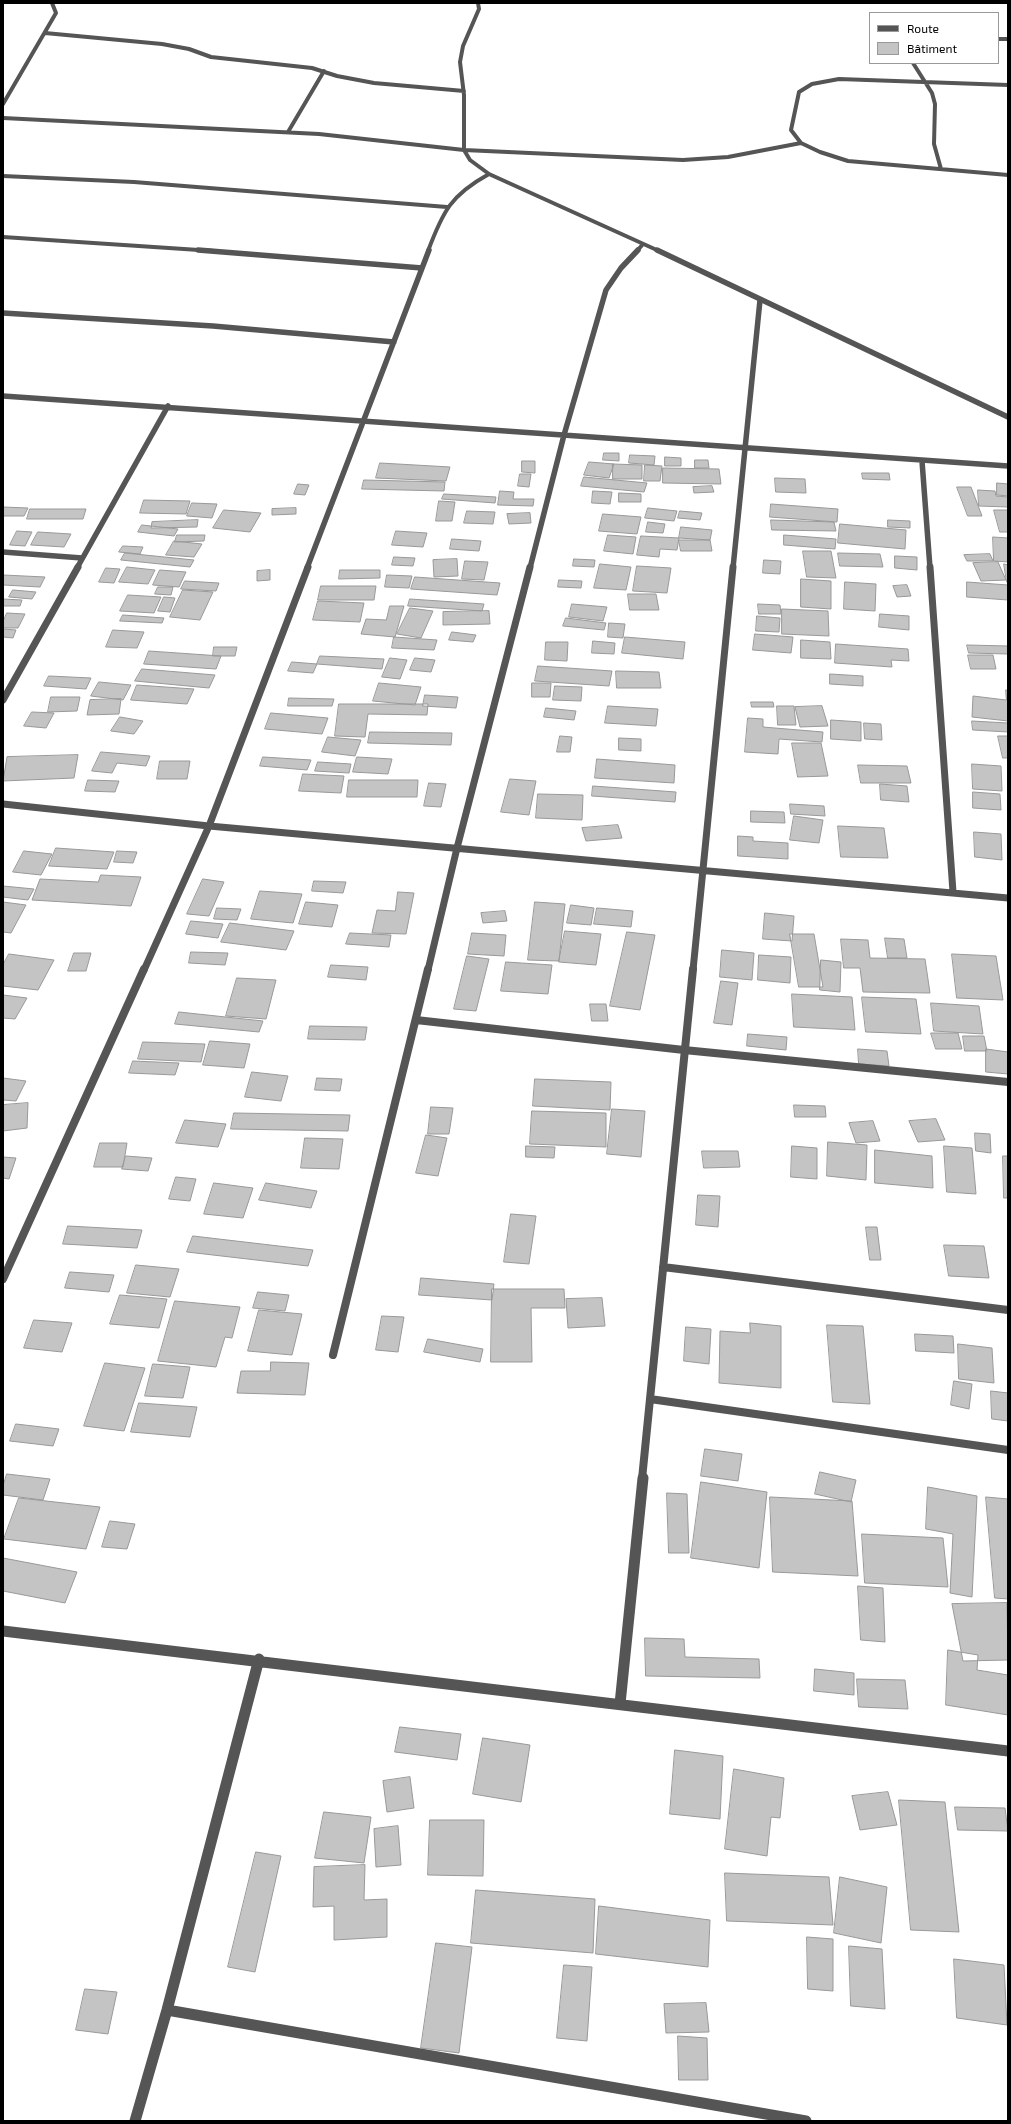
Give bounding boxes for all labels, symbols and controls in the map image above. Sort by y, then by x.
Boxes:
legend [869,12,999,64]
text: Route [907,21,939,35]
text: Bâtiment [907,41,957,55]

